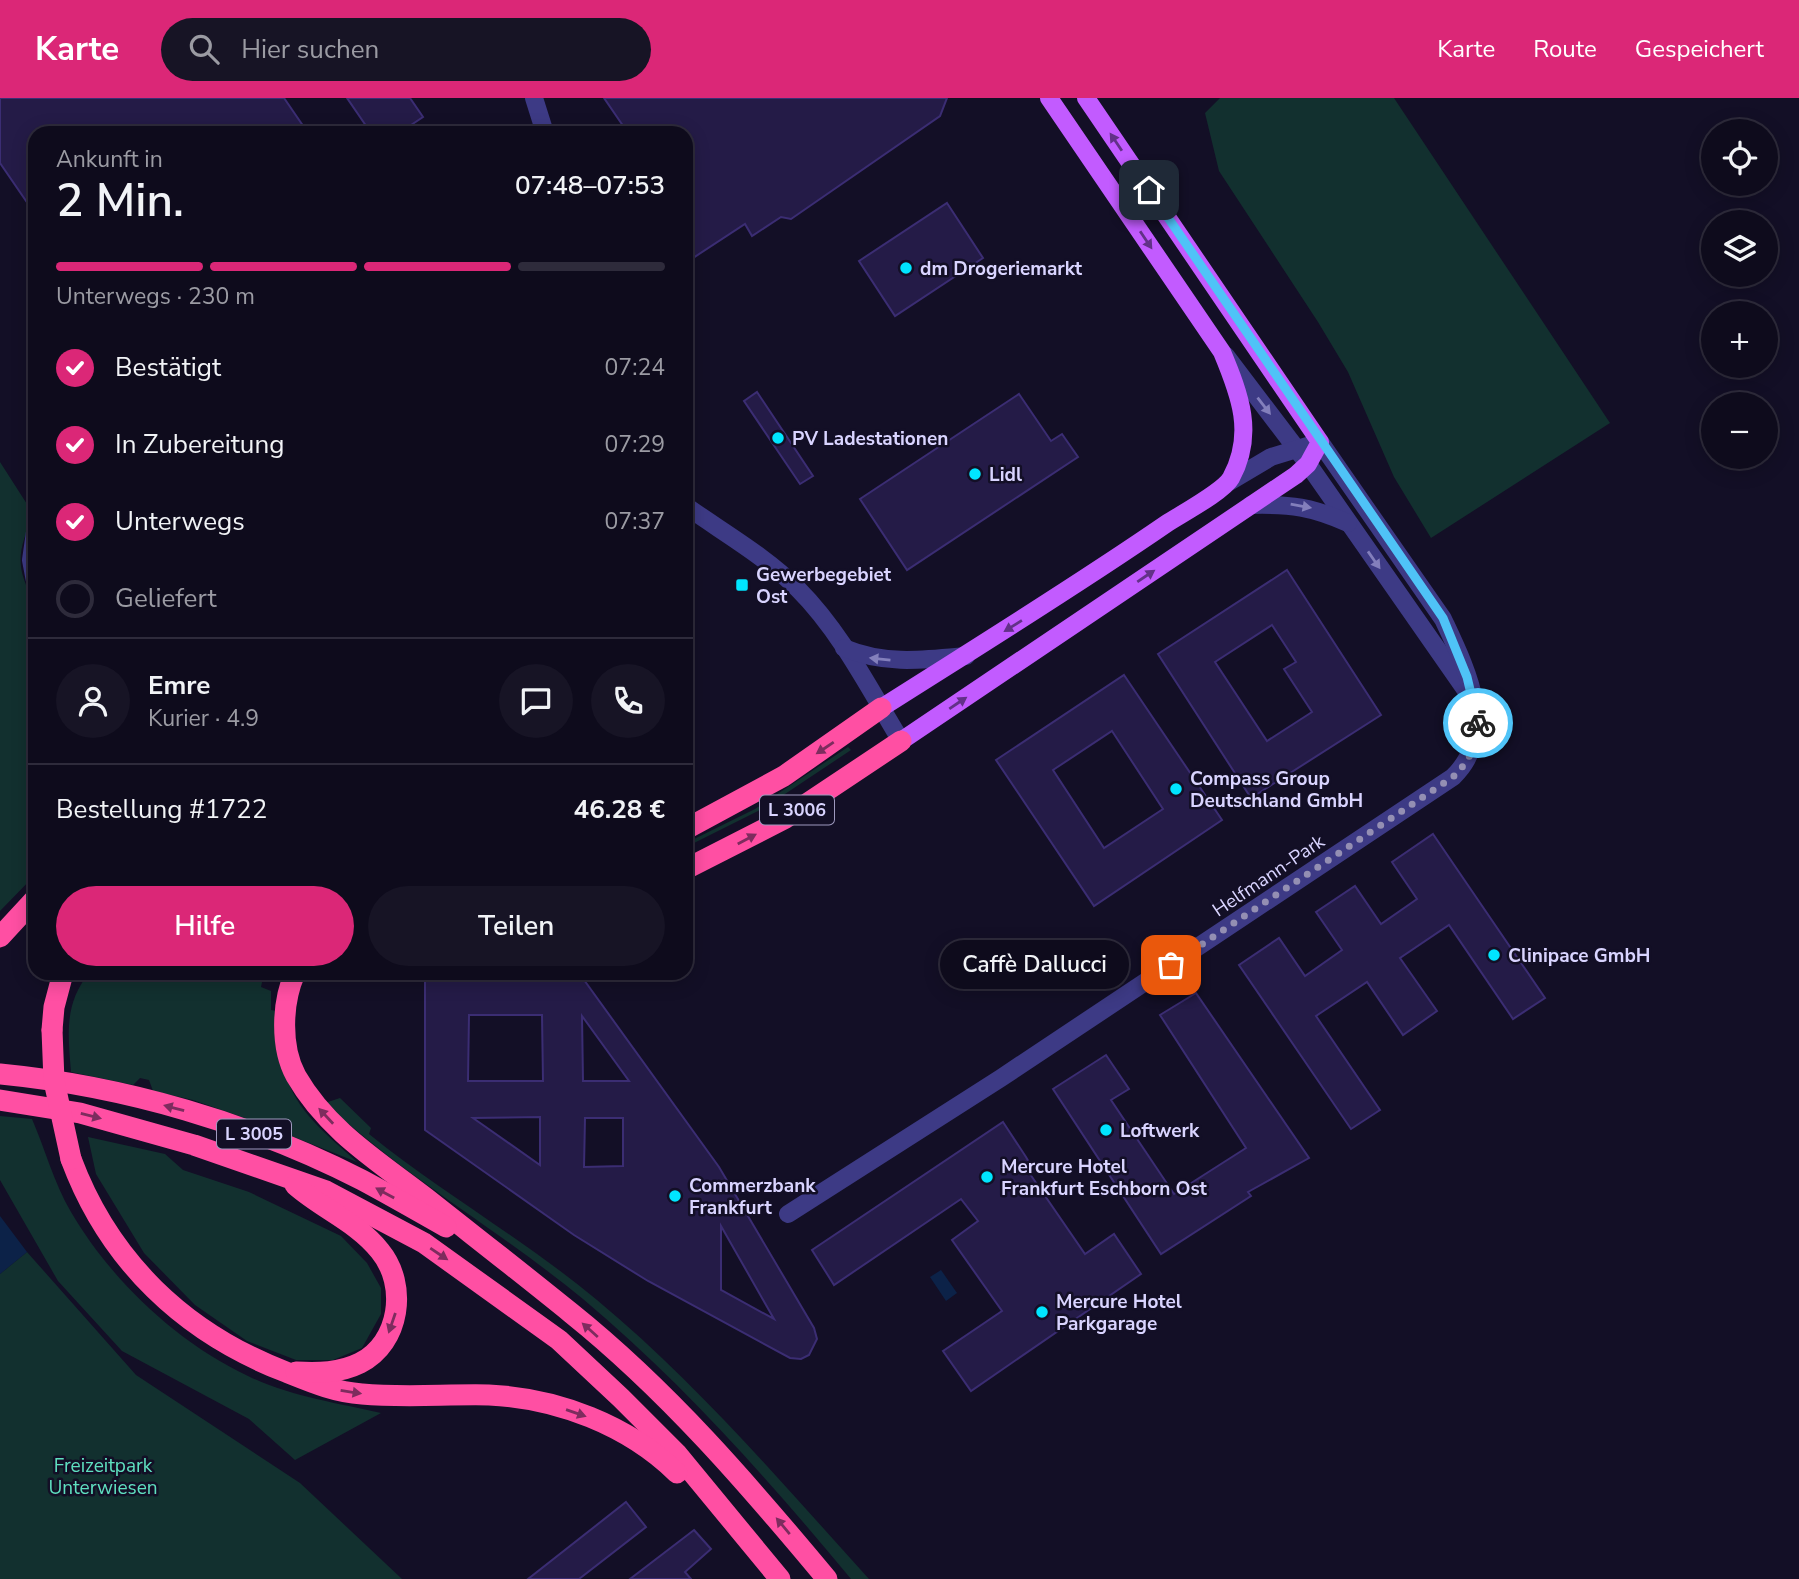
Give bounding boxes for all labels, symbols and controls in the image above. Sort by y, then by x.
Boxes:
search box [161,18,651,81]
text: Karte [35,27,119,72]
icon: search [185,30,223,68]
text: Hier suchen [241,32,379,67]
text: Karte [1437,33,1495,65]
text: Route [1533,33,1597,65]
text: Gespeichert [1635,33,1764,65]
map controls [1701,119,1778,469]
button: locate [1701,119,1778,196]
one-way arrow [1109,133,1123,151]
text: Ankunft in [56,144,163,175]
pin [1119,160,1179,220]
text: 07:48–07:53 [515,168,665,203]
text: 2 Min. [56,169,184,232]
icon: home [1130,171,1168,209]
button: layers [1701,210,1778,287]
one-way arrow [1139,231,1153,249]
place label: dm Drogeriemarkt [920,256,1083,282]
marker: dm Drogeriemarkt [898,260,914,276]
text: Unterwegs · 230 m [56,281,255,312]
button: + [1701,301,1778,378]
icon: check [56,349,94,387]
text: Bestätigt [115,350,221,385]
text: 07:24 [605,352,665,383]
button: − [1701,392,1778,469]
one-way arrow [1257,397,1271,415]
icon: check [56,426,94,464]
place label: PV Ladestationen [792,426,948,452]
text: In Zubereitung [115,427,284,462]
text: 07:29 [605,429,665,460]
marker: PV Ladestationen [770,430,786,446]
place label: Lidl [989,462,1022,488]
marker: Lidl [967,466,983,482]
one-way arrow [1290,501,1312,512]
icon: check [56,503,94,541]
text: Unterwegs [115,504,245,539]
text: 07:37 [605,506,665,537]
one-way arrow [1367,551,1381,569]
place label: Gewerbegebiet Ost [756,562,892,610]
one-way arrow [1137,569,1155,583]
marker: Gewerbegebiet Ost [734,577,750,593]
text: Geliefert [115,581,216,616]
one-way arrow [1003,619,1023,632]
one-way arrow [868,653,890,664]
button: person [56,664,130,738]
button: chat [499,664,573,738]
button: phone [591,664,665,738]
text: Emre [148,668,210,703]
courier [1443,688,1513,758]
one-way arrow [949,696,967,710]
text: Kurier · 4.9 [148,703,259,734]
icon: bike [1459,704,1497,742]
one-way arrow [816,741,834,755]
place label: Compass Group Deutschland GmbH [1190,766,1363,814]
marker: Compass Group Deutschland GmbH [1168,781,1184,797]
text: Bestellung #1722 [56,792,267,827]
text: 46.28 € [574,792,665,827]
road number: L 3006 [760,796,834,824]
street label: Helfmann-Park [1207,828,1330,923]
one-way arrow [737,833,757,845]
button: Hilfe [56,886,354,966]
button: Teilen [368,886,665,966]
pin [1141,935,1201,995]
callout: Caffè Dallucci [940,940,1129,990]
place label: Clinipace GmbH [1508,943,1651,969]
icon: bag [1152,946,1190,984]
marker: Clinipace GmbH [1486,947,1502,963]
text: Caffè Dallucci [962,949,1107,980]
one-way arrow [163,1102,185,1113]
one-way arrow [318,1108,334,1125]
one-way arrow [80,1111,102,1122]
place label: Loftwerk [1120,1118,1200,1144]
road number: L 3005 [217,1119,291,1148]
marker: Loftwerk [1098,1122,1114,1138]
place label: Mercure Hotel Frankfurt Eschborn Ost [1001,1154,1208,1202]
marker: Mercure Hotel Frankfurt Eschborn Ost [979,1169,995,1185]
place label: Commerzbank Frankfurt [689,1173,816,1221]
one-way arrow [375,1187,395,1199]
marker: Commerzbank Frankfurt [667,1188,683,1204]
one-way arrow [430,1247,449,1260]
place label: Mercure Hotel Parkgarage [1056,1289,1182,1337]
marker: Mercure Hotel Parkgarage [1034,1304,1050,1320]
one-way arrow [386,1312,397,1333]
one-way arrow [581,1323,598,1338]
one-way arrow [340,1387,362,1398]
one-way arrow [566,1408,587,1419]
park label: Freizeitpark Unterwiesen [48,1453,158,1501]
one-way arrow [776,1518,791,1536]

